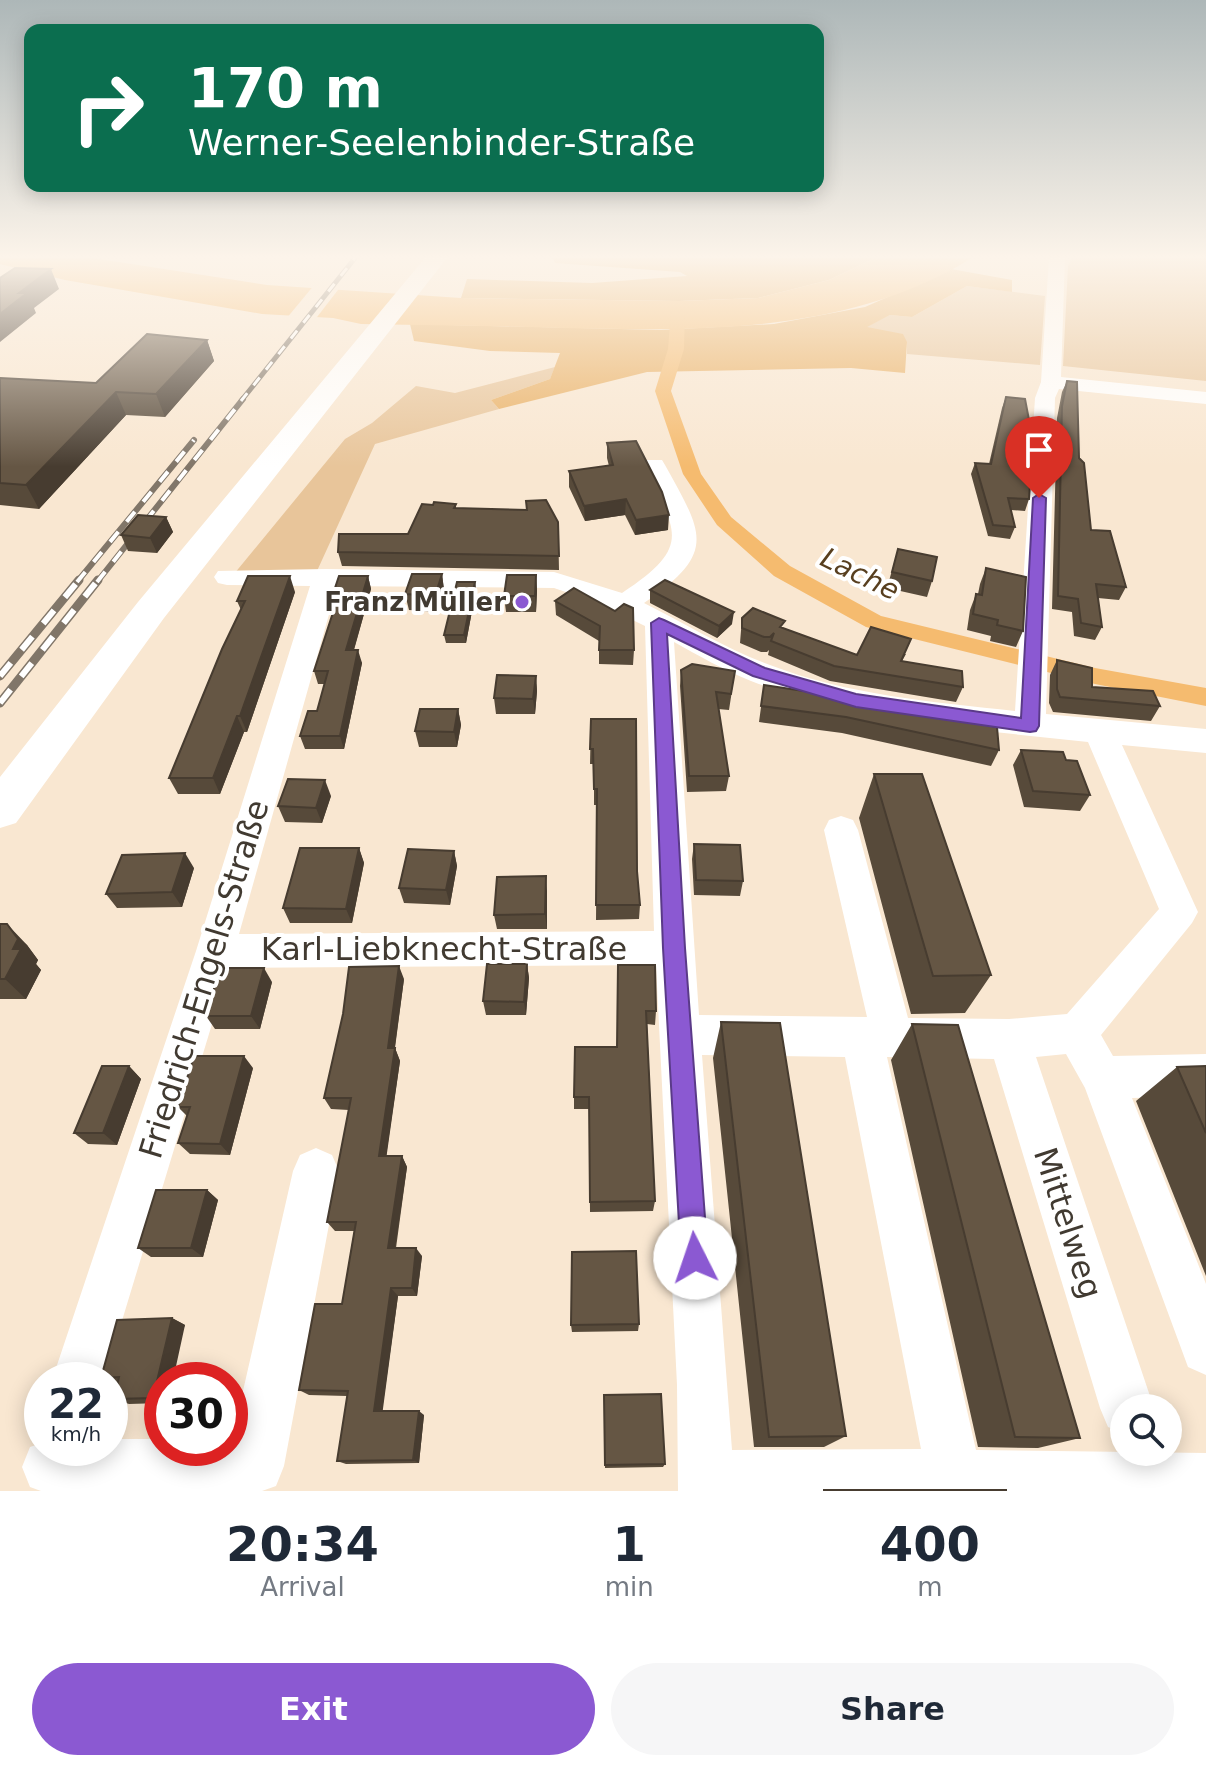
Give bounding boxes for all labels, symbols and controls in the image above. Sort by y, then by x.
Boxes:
text: 170 m [188,55,383,120]
icon: right [56,56,160,160]
text: Werner-Seelenbinder-Straße [188,122,695,163]
pin [1005,416,1073,498]
icon: arrive [1017,428,1061,472]
water label: Lache [815,541,905,607]
place label: Franz Müller [324,587,506,617]
marker: Franz Müller [513,593,531,611]
street label: Friedrich-Engels-Straße [131,795,277,1163]
street label: Karl-Liebknecht-Straße [261,930,627,968]
street label: Mittelweg [1026,1143,1110,1303]
position arrow [653,1216,737,1300]
speed limit sign: 30 [144,1362,248,1466]
text: 22 [48,1381,104,1427]
map controls [1110,1394,1182,1466]
button: search [1110,1394,1182,1466]
text: km/h [51,1422,101,1446]
text: 20:34 [226,1516,379,1572]
text: 1 [613,1516,646,1572]
text: 400 [880,1516,980,1572]
text: Arrival [260,1572,345,1602]
text: min [605,1572,654,1602]
text: m [917,1572,943,1602]
button: Exit [32,1663,595,1755]
button: Share [611,1663,1174,1755]

